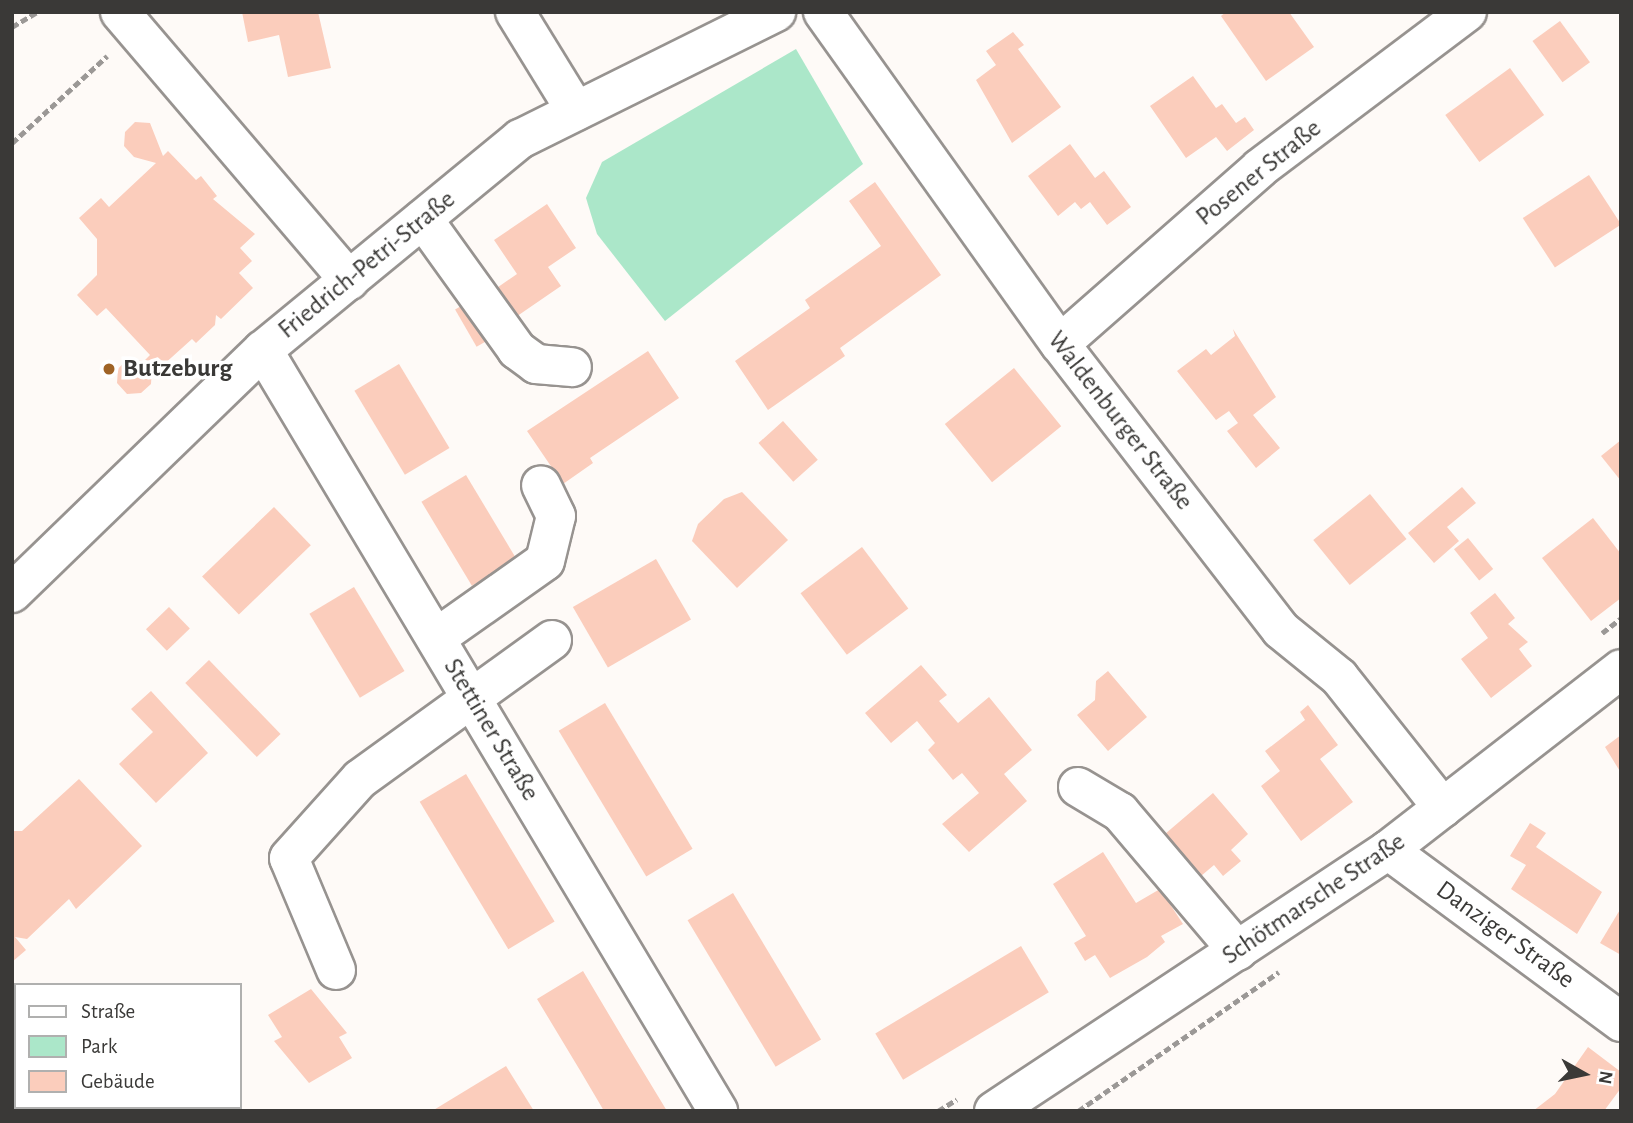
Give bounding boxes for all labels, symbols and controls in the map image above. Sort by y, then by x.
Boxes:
street label: Posener Straße [1190,113,1328,233]
street label: Friedrich-Petri-Straße [272,184,462,346]
street label: Waldenburger Straße [1041,325,1199,517]
place label: Butzeburg [123,353,232,385]
marker: Butzeburg [101,361,117,377]
street label: Stettiner Straße [436,653,546,807]
street label: Schötmarsche Straße [1217,826,1411,972]
street label: Danziger Straße [1430,874,1580,996]
legend [14,983,242,1109]
text: Straße [81,1001,135,1022]
text: Park [81,1036,117,1057]
north arrow [1549,1039,1619,1109]
text: N [1595,1069,1616,1085]
text: Gebäude [81,1071,155,1092]

